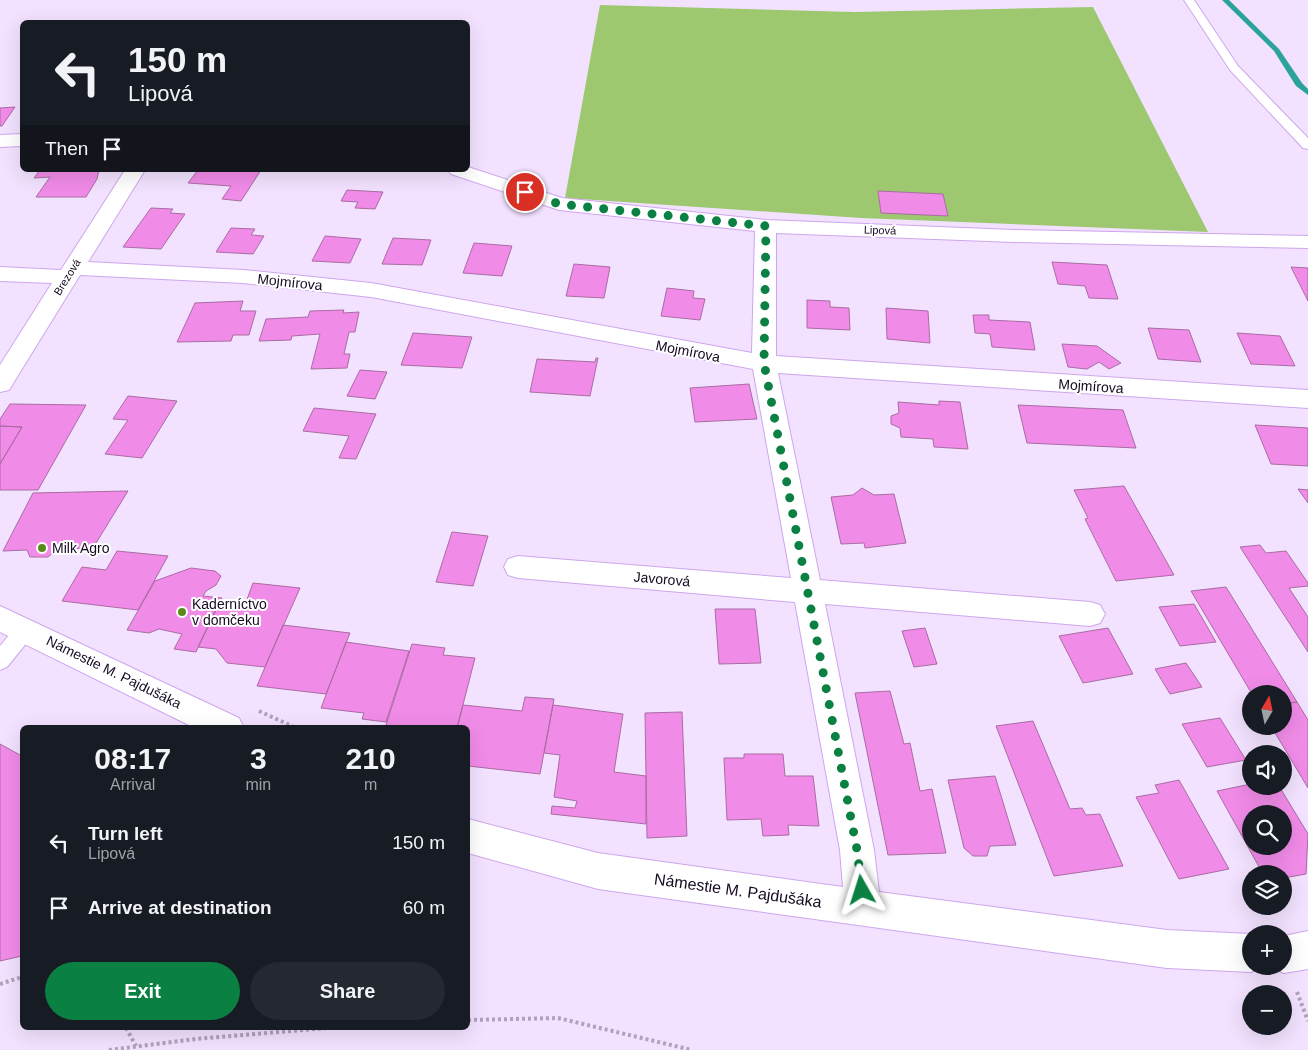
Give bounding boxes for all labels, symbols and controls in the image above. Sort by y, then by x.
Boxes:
icon: left [45,40,110,105]
text: 150 m [128,40,227,79]
text: Lipová [128,81,193,106]
icon: arrive [98,135,126,163]
text: Then [45,138,88,159]
pin [504,171,546,213]
icon: arrive [511,178,539,206]
street label: Lipová [864,223,897,237]
street label: Brezová [51,256,83,297]
street label: Mojmírova [257,271,324,293]
street label: Mojmírova [654,337,722,365]
street label: Mojmírova [1058,376,1124,396]
place label: Milk Agro [52,540,110,556]
marker: Milk Agro [36,542,48,554]
street label: Javorová [633,569,691,589]
place label: Kaderníctvo v domčeku [192,596,267,628]
marker: Kaderníctvo v domčeku [176,606,188,618]
street label: Námestie M. Pajdušáka [44,632,184,712]
north arrow [1242,685,1292,735]
map controls [1242,685,1292,1035]
text: 08:17 [94,742,171,775]
text: 3 [250,742,267,775]
text: 210 [346,742,396,775]
button: sound [1242,745,1292,795]
text: Arrival [110,776,155,793]
text: min [245,776,271,793]
text: m [364,776,377,793]
button: search [1242,805,1292,855]
text: Turn left [88,823,163,844]
icon: left [45,829,73,857]
text: 150 m [392,832,445,853]
text: Lipová [88,845,135,862]
position arrow [835,863,887,915]
button: layers [1242,865,1292,915]
street label: Námestie M. Pajdušáka [653,870,823,911]
icon: arrive [45,894,73,922]
text: Arrive at destination [88,897,272,918]
text: 60 m [403,897,445,918]
button: + [1242,925,1292,975]
button: Exit [45,962,240,1020]
button: Share [250,962,445,1020]
button: − [1242,985,1292,1035]

